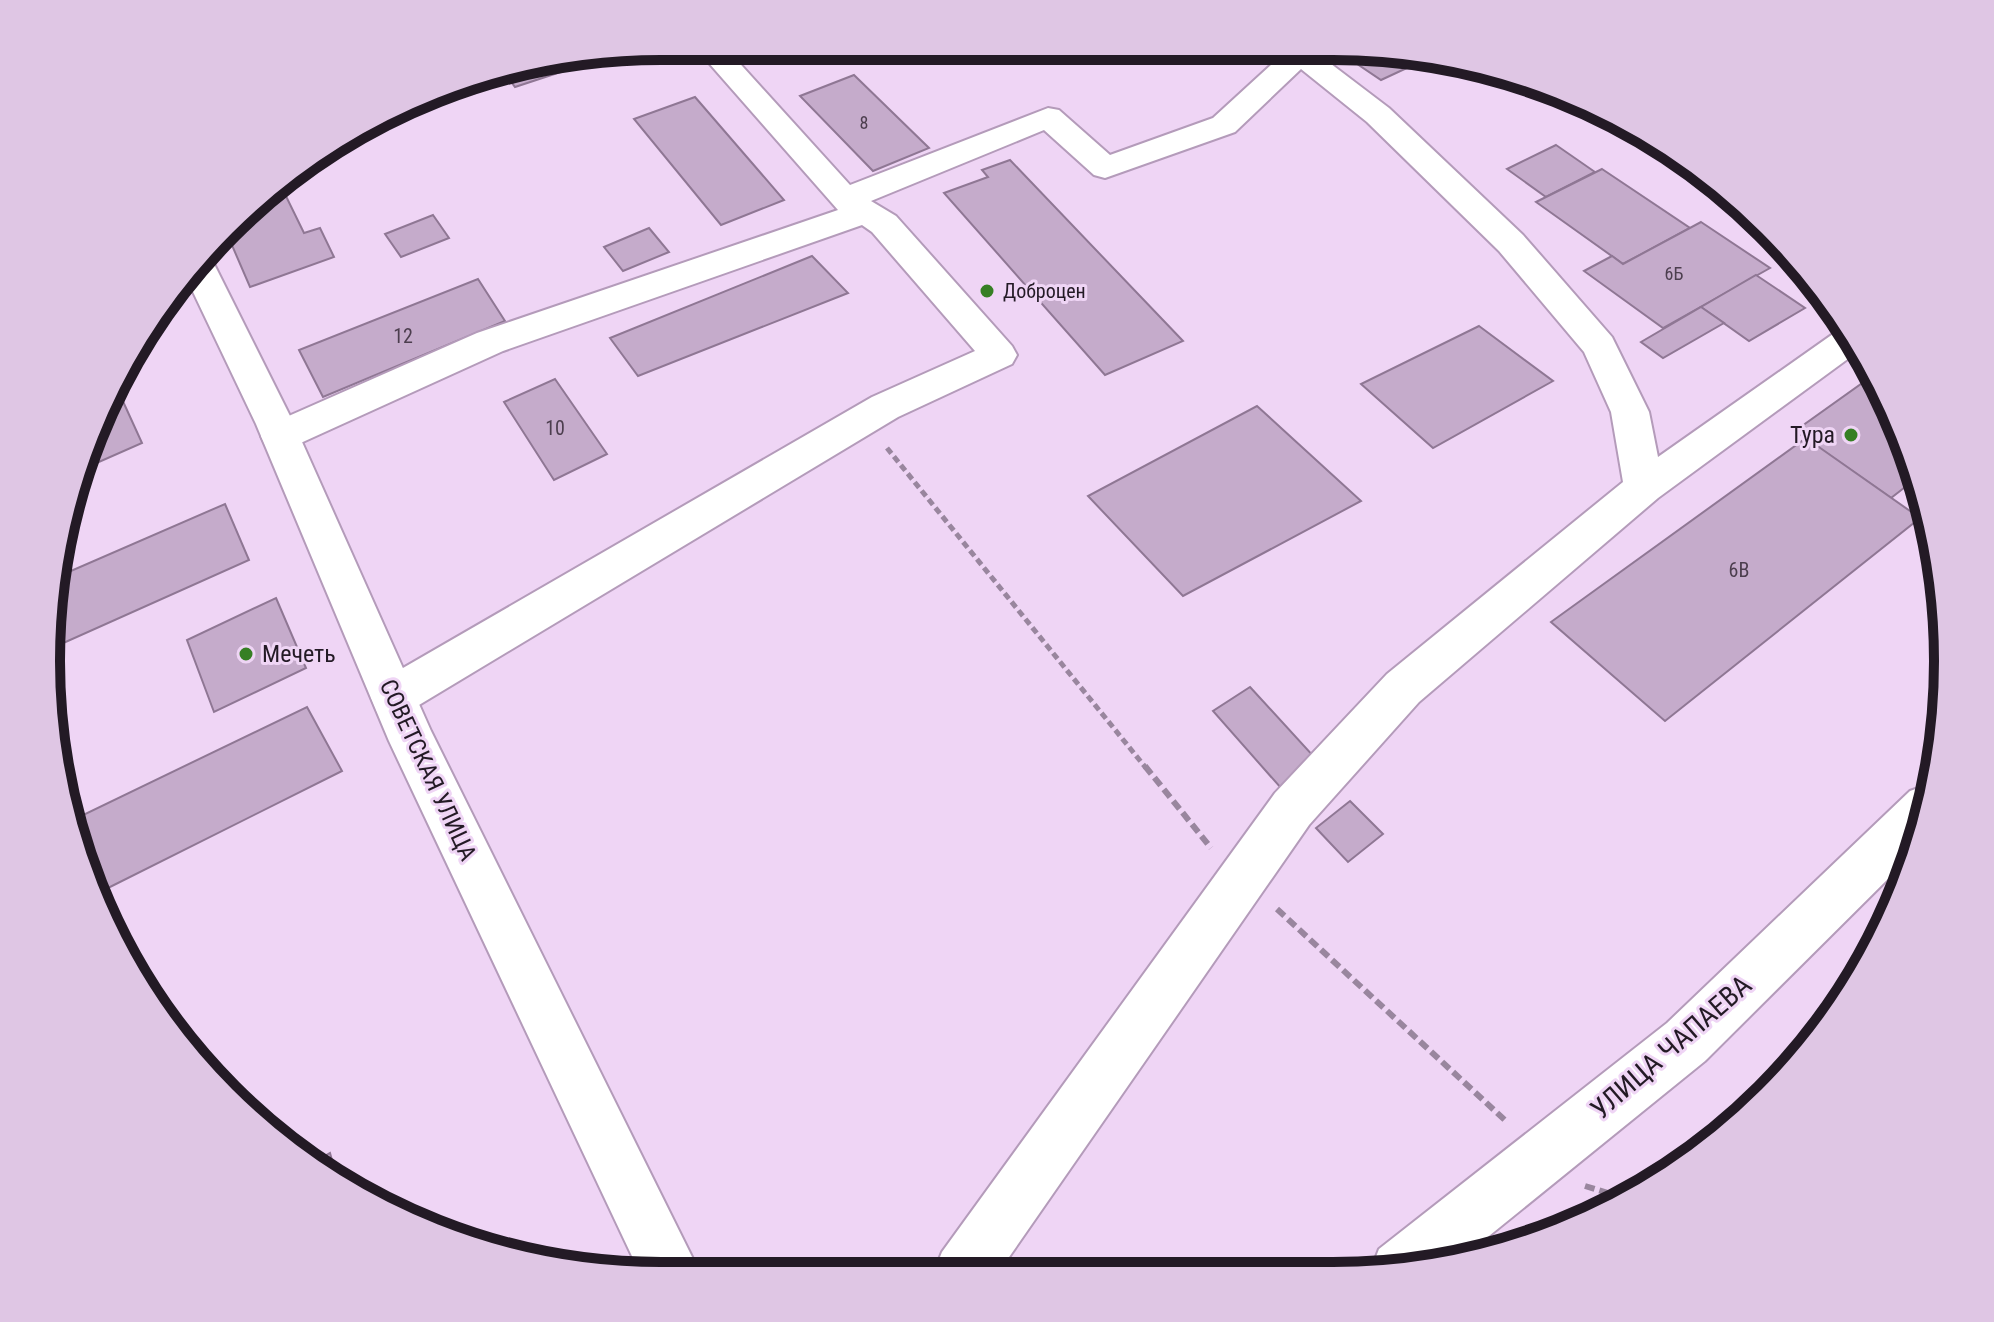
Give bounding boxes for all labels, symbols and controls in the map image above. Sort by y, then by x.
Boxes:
house number: 8 [860,112,868,133]
house number: 6Б [1665,263,1683,284]
place label: Доброцен [1003,279,1086,303]
marker: Доброцен [978,282,996,300]
house number: 12 [393,324,413,348]
house number: 10 [545,416,565,440]
place label: Тура [1790,421,1835,449]
marker: Тура [1842,426,1860,444]
house number: 6В [1729,558,1749,582]
place label: Мечеть [262,640,336,668]
marker: Мечеть [237,645,255,663]
street label: СОВЕТСКАЯ УЛИЦА [374,675,482,865]
street label: УЛИЦА ЧАПАЕВА [1584,968,1758,1126]

